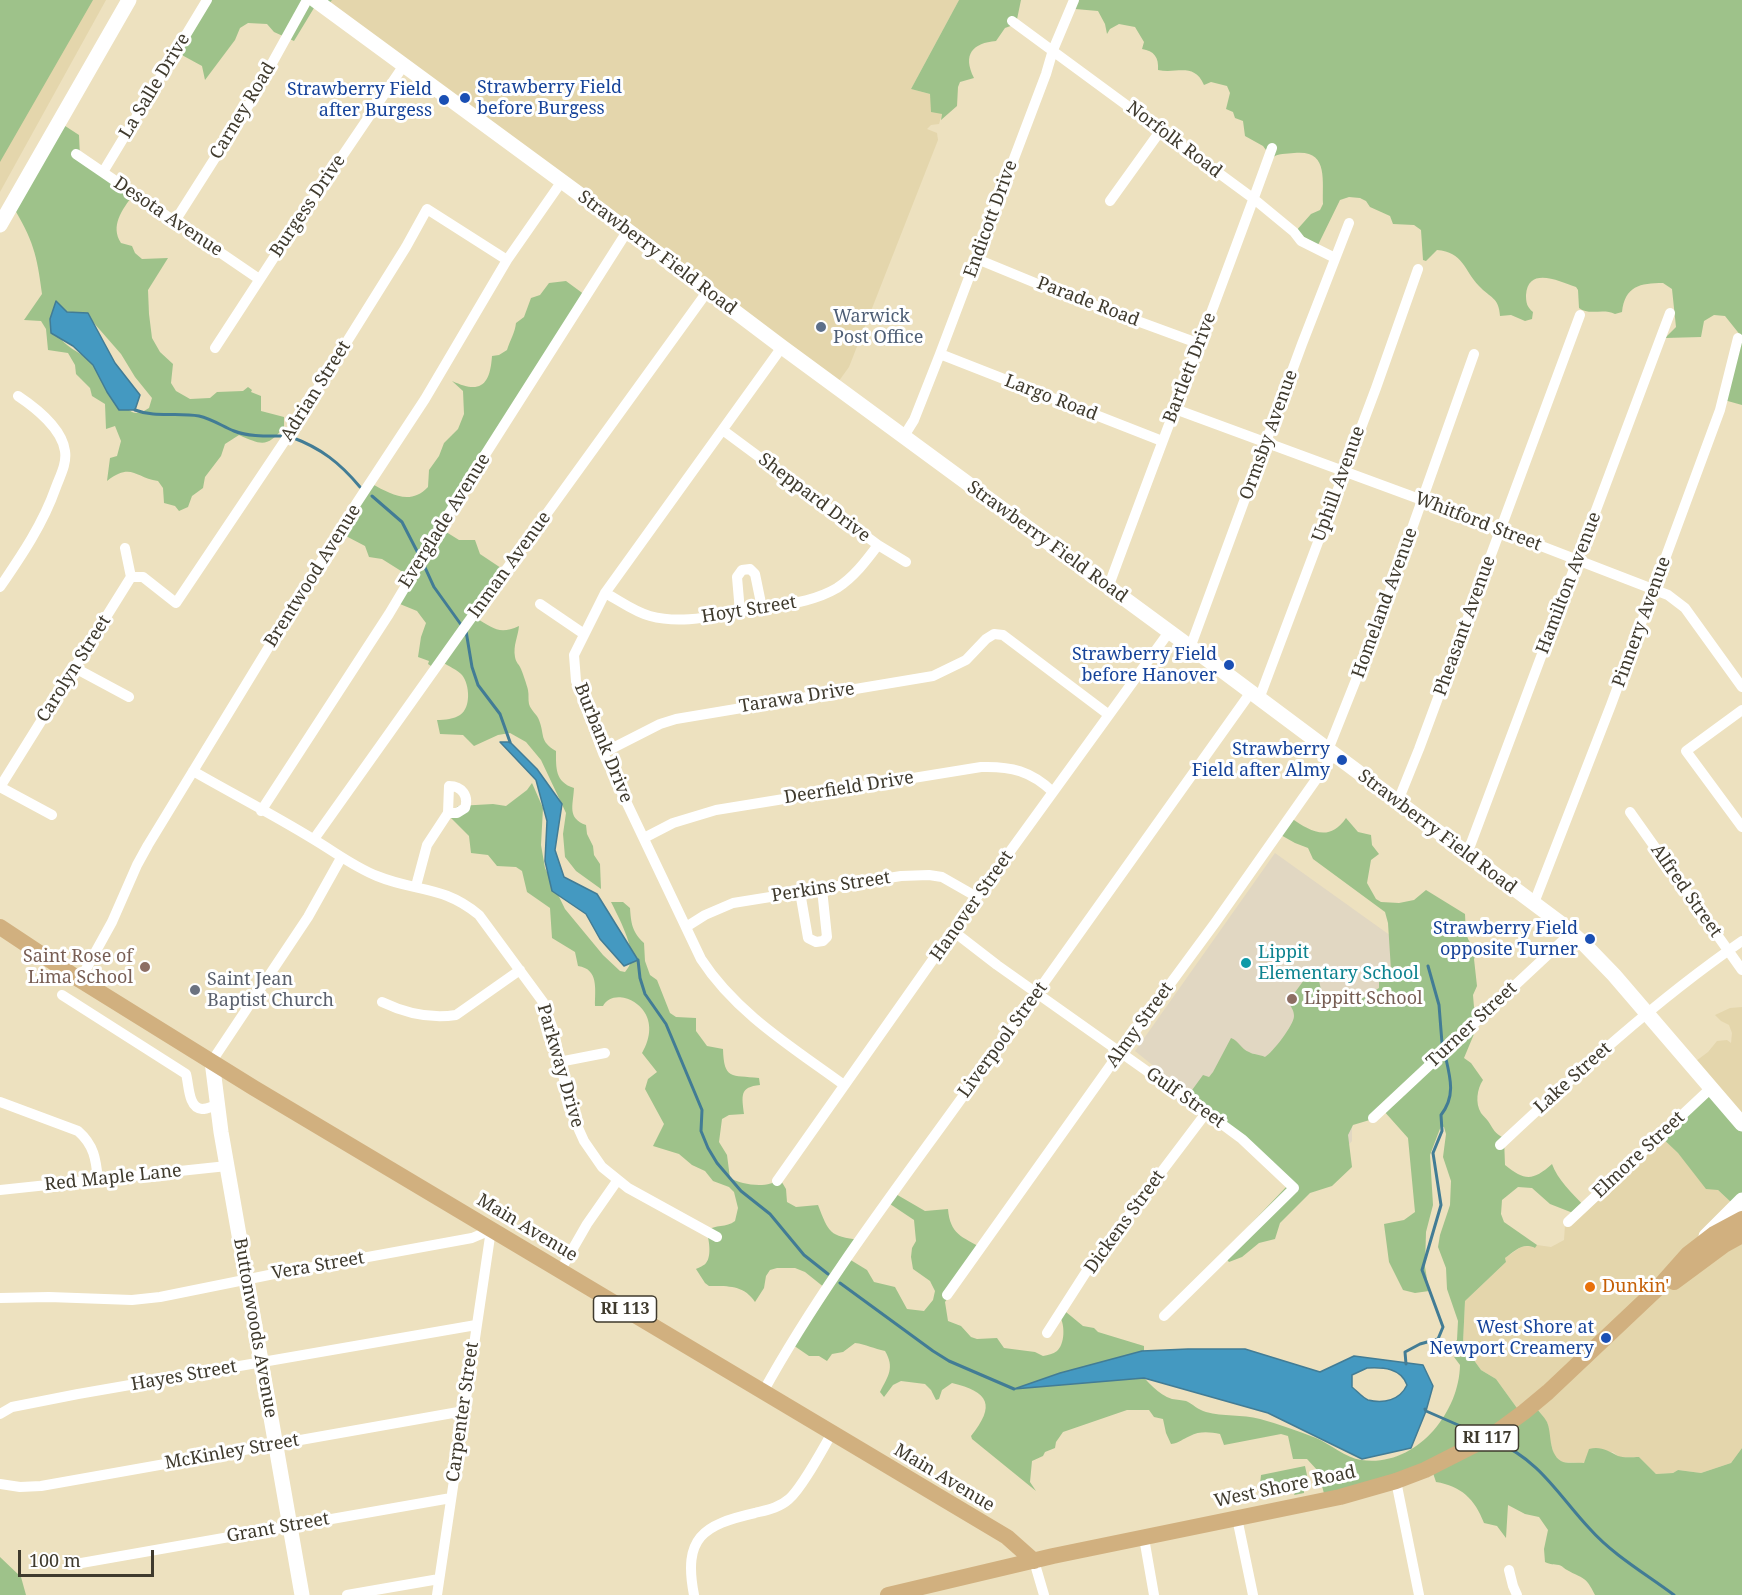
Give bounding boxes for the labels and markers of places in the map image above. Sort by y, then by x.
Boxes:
place label: Strawberry Field before Burgess [477,77,622,119]
place label: Strawberry Field after Burgess [287,79,432,122]
marker: Strawberry Field before Burgess [458,91,472,105]
marker: Strawberry Field after Burgess [437,93,451,107]
place label: Warwick Post Office [833,306,923,348]
marker: Warwick Post Office [814,320,828,334]
place label: Strawberry Field before Hanover [1072,644,1217,686]
marker: Strawberry Field before Hanover [1222,658,1236,672]
place label: Strawberry Field after Almy [1192,739,1330,782]
marker: Strawberry Field after Almy [1335,753,1349,767]
place label: Strawberry Field opposite Turner [1433,918,1578,960]
marker: Strawberry Field opposite Turner [1583,932,1597,946]
place label: Lippit Elementary School [1258,942,1419,984]
place label: Saint Rose of Lima School [23,946,133,988]
marker: Lippit Elementary School [1239,956,1253,970]
marker: Saint Rose of Lima School [138,960,152,974]
place label: Saint Jean Baptist Church [207,969,334,1012]
marker: Saint Jean Baptist Church [188,983,202,997]
place label: Lippitt School [1304,988,1423,1010]
marker: Lippitt School [1285,992,1299,1006]
place label: Dunkin' [1602,1276,1669,1298]
marker: Dunkin' [1583,1280,1597,1294]
place label: West Shore at Newport Creamery [1430,1317,1594,1360]
marker: West Shore at Newport Creamery [1599,1331,1613,1345]

